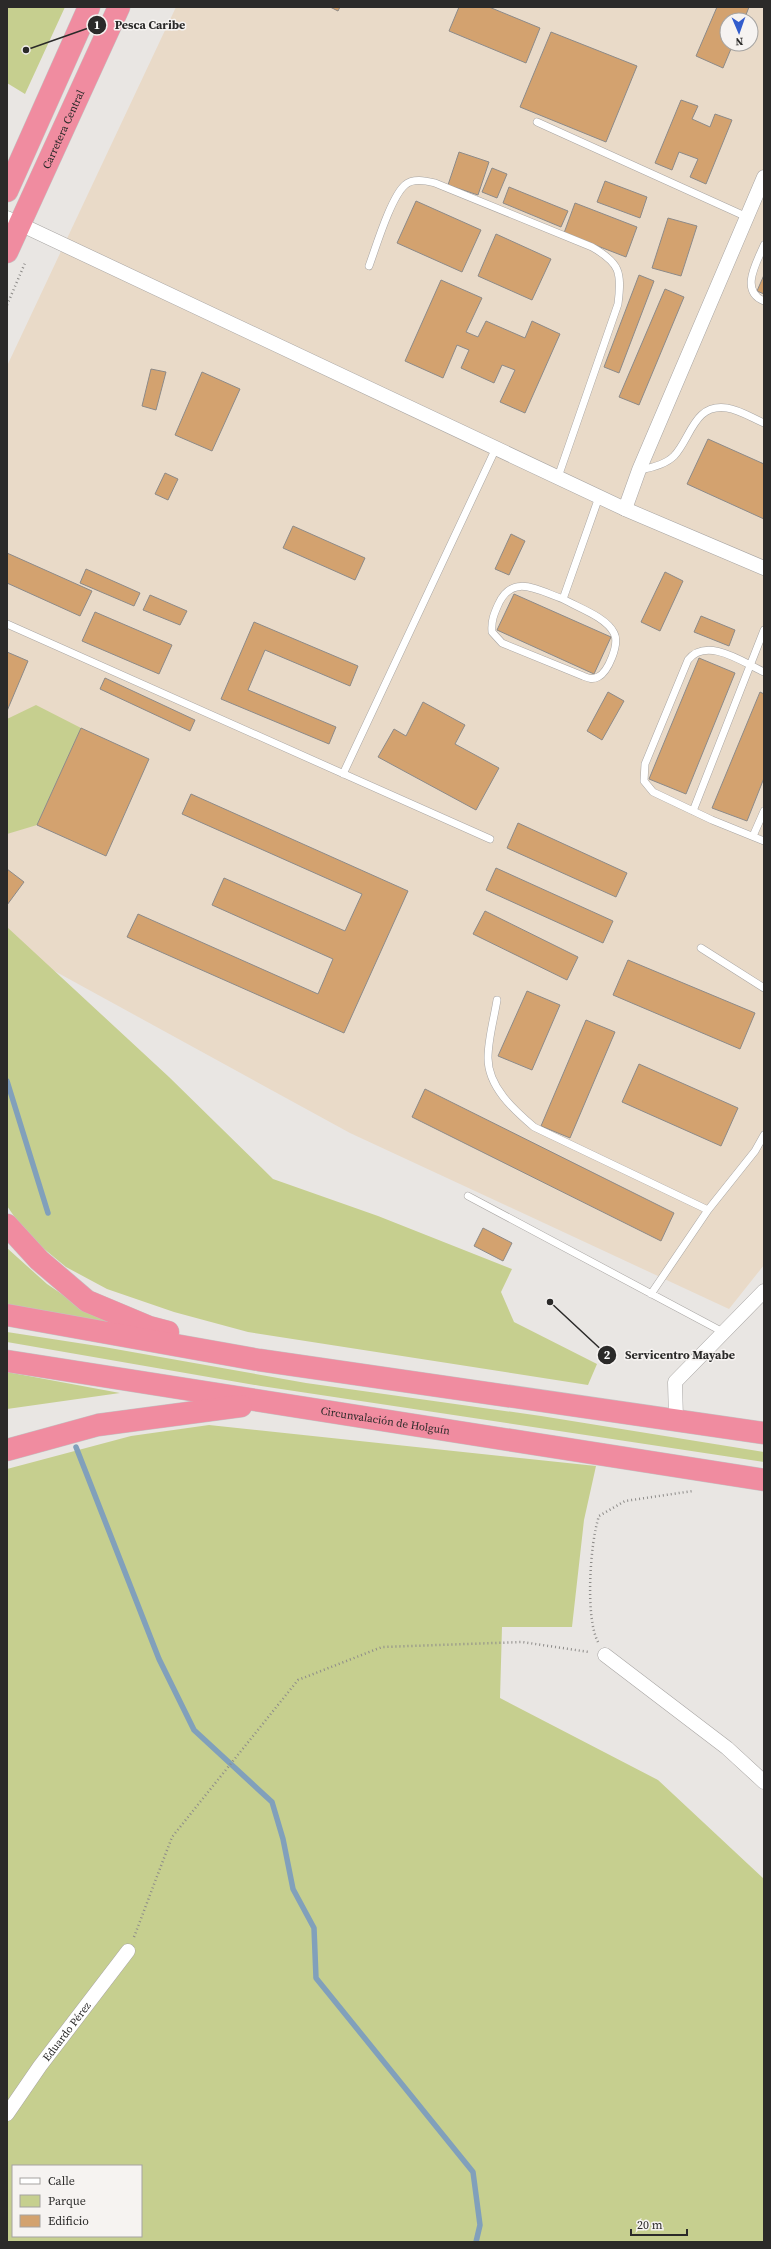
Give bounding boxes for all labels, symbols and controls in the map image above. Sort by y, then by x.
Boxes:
north arrow [719,12,759,52]
callout: Pesca Caribe [87,13,193,37]
text: 1 [94,17,100,33]
text: Pesca Caribe [115,17,185,33]
text: N [735,34,744,49]
street label: Carretera Central [39,87,88,171]
callout: Servicentro Mayabe [597,1343,743,1367]
text: 2 [604,1347,611,1363]
text: Servicentro Mayabe [625,1347,735,1363]
street label: Circunvalación de Holguín [320,1403,451,1438]
street label: Eduardo Pérez [39,1998,94,2064]
legend [12,2165,142,2237]
text: Calle [48,2173,75,2189]
text: Parque [48,2193,86,2209]
scale bar [631,2211,687,2237]
text: Edificio [48,2213,89,2229]
text: 20 m [637,2217,663,2233]

